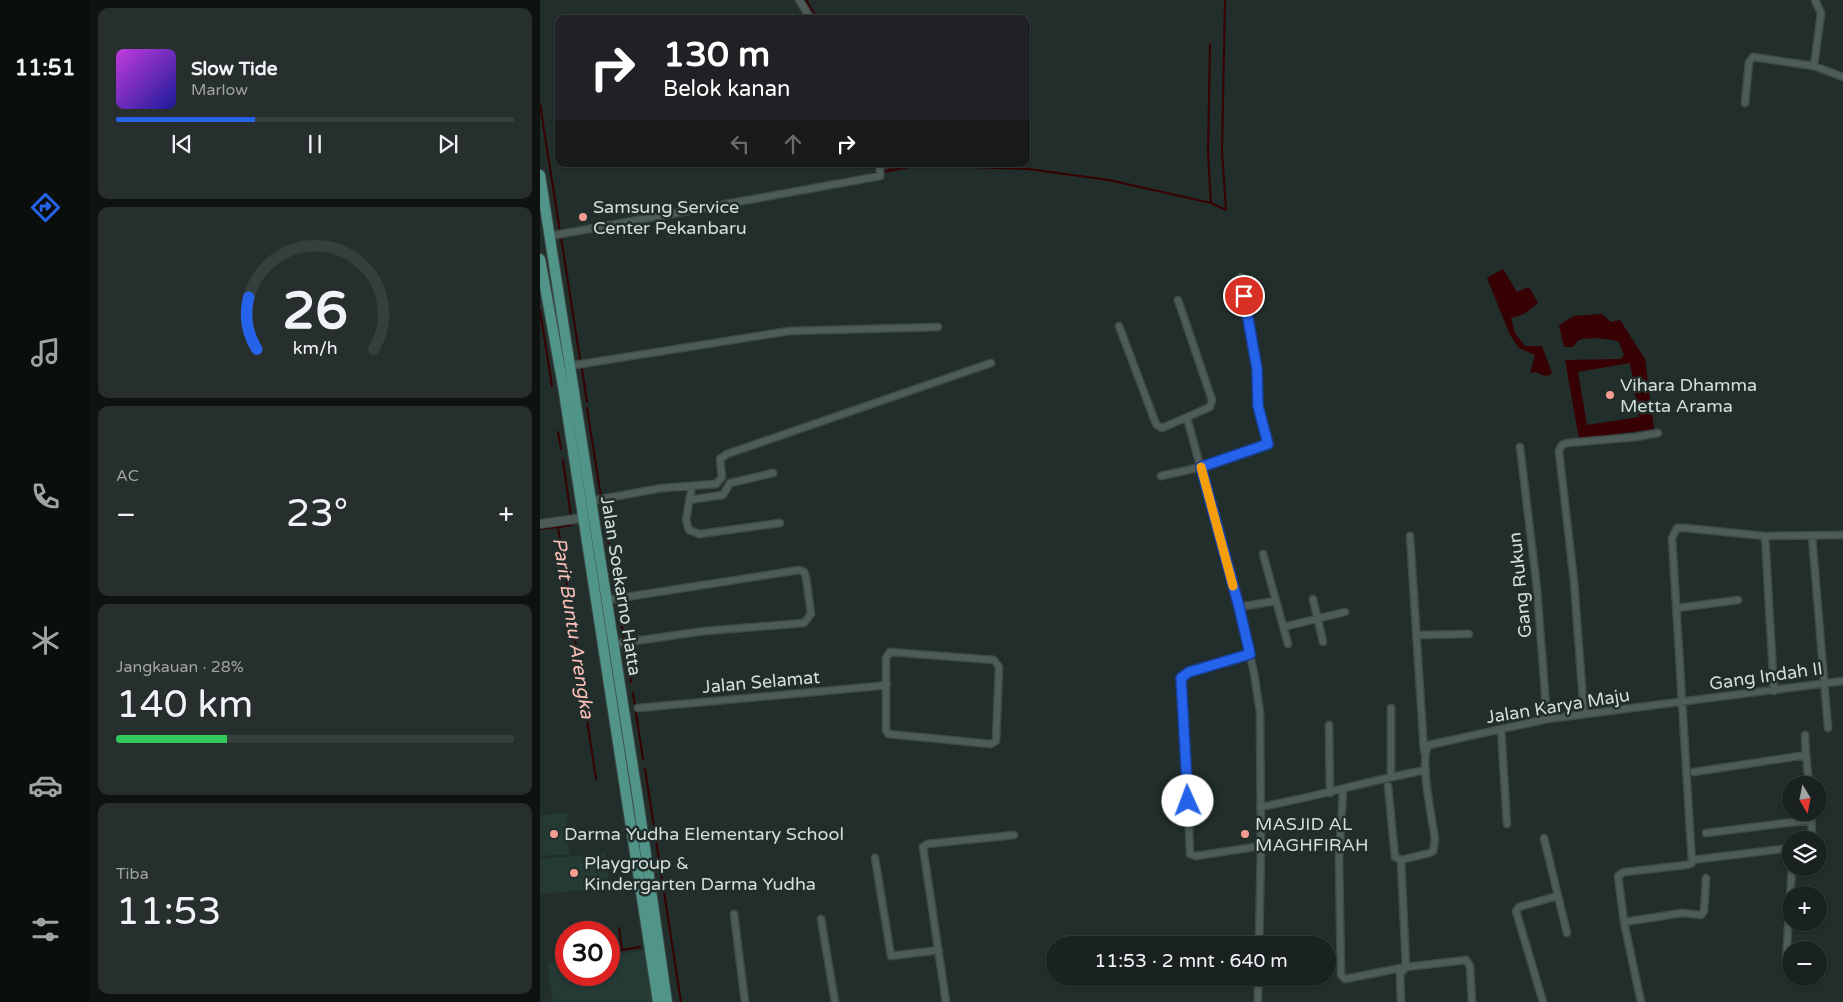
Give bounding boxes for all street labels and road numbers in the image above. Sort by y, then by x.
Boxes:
street label: Jalan Soekarno Hatta [596,495,646,677]
street label: Gang Rukun [1504,531,1536,639]
street label: Gang Indah II [1708,657,1824,695]
street label: Jalan Selamat [701,666,821,698]
street label: Jalan Karya Maju [1485,684,1631,728]

